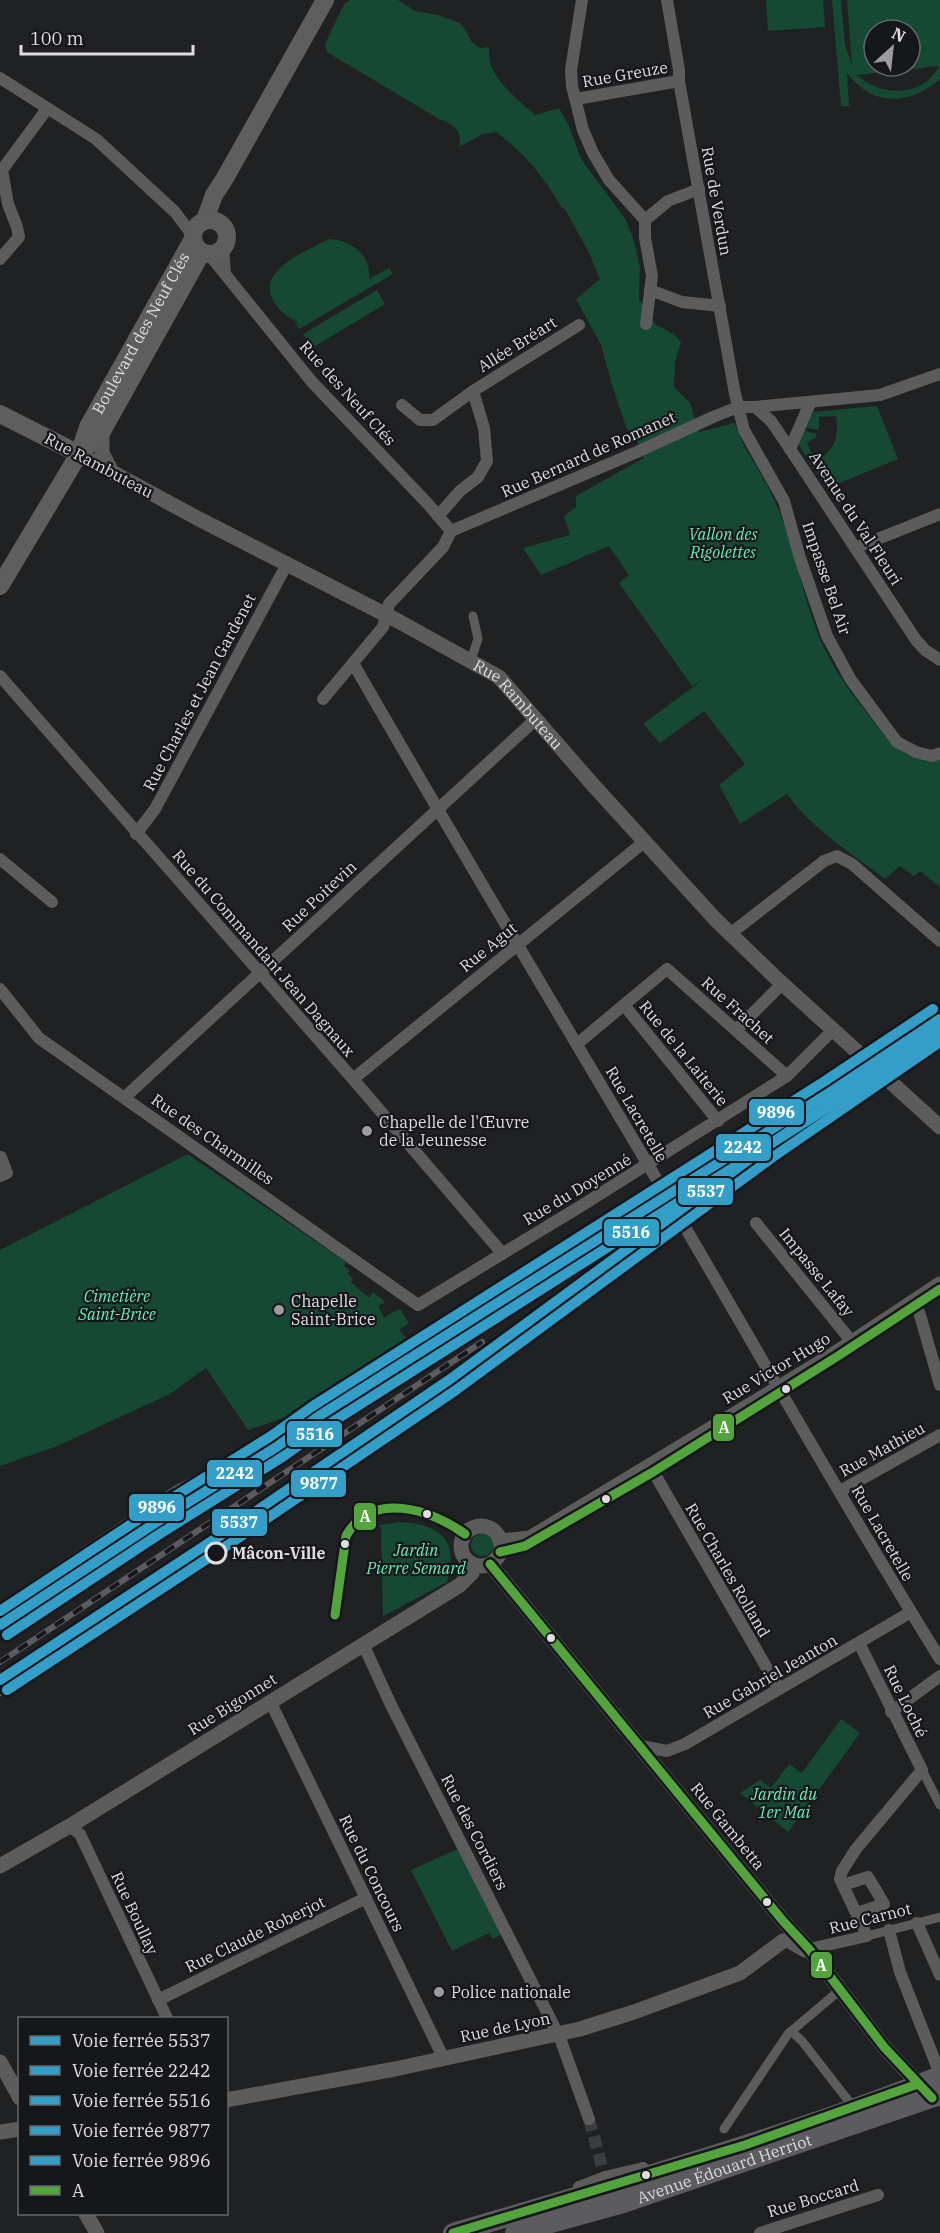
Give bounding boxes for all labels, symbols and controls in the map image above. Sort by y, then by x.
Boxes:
scale bar [21,18,194,56]
north arrow [862,18,922,78]
text: N [889,23,909,46]
text: 100 m [30,27,84,50]
street label: Rue Greuze [581,57,669,91]
street label: Rue de Verdun [698,145,736,257]
street label: Boulevard des Neuf Clés [87,249,194,417]
street label: Allée Bréart [474,312,561,376]
street label: Rue des Neuf Clés [296,336,400,450]
street label: Rue Bernard de Romanet [498,406,679,502]
street label: Rue Rambuteau [41,428,157,502]
street label: Avenue du Val Fleuri [805,447,907,589]
street label: Impasse Bel Air [798,519,856,637]
park label: Vallon des Rigolettes [689,524,757,562]
street label: Rue Charles et Jean Gardenet [138,590,260,794]
street label: Rue Rambuteau [470,655,567,753]
street label: Rue du Commandant Jean Dagnaux [169,845,359,1061]
street label: Rue Poitevin [278,856,360,936]
street label: Rue Agut [455,918,521,976]
street label: Rue Frachet [698,972,779,1048]
street label: Rue de la Laiterie [635,996,733,1110]
street label: Rue Lacretelle [601,1062,673,1166]
street label: Rue des Charmilles [148,1089,278,1189]
line badge: 9896 [748,1098,805,1126]
text: 9896 [757,1102,795,1122]
place label: Chapelle de l'Œuvre de la Jeunesse [379,1112,529,1150]
marker: Chapelle de l'Œuvre de la Jeunesse [360,1124,374,1138]
line badge: 2242 [715,1133,772,1162]
text: 2242 [724,1137,762,1157]
street label: Rue du Doyenné [519,1149,635,1229]
line badge: 5537 [677,1177,734,1206]
text: 5537 [687,1181,725,1201]
line badge: 5516 [603,1218,660,1247]
text: 5516 [612,1222,650,1242]
street label: Impasse Lafay [775,1224,859,1321]
park label: Cimetière Saint-Brice [77,1286,156,1324]
place label: Chapelle Saint-Brice [291,1291,376,1329]
marker: Chapelle Saint-Brice [272,1303,286,1317]
street label: Rue Victor Hugo [719,1328,833,1408]
unlabelled marker [780,1383,792,1395]
line badge: A [712,1413,735,1442]
text: A [718,1417,730,1437]
street label: Rue Mathieu [836,1417,928,1481]
line badge: 5516 [286,1420,343,1448]
text: 5516 [296,1424,334,1444]
line badge: 2242 [206,1459,263,1488]
text: 2242 [216,1463,254,1483]
line badge: 9877 [290,1469,347,1498]
text: 9877 [300,1473,338,1493]
street label: Rue Lacretelle [847,1481,919,1585]
line badge: 9896 [128,1493,185,1522]
unlabelled marker [600,1493,612,1505]
text: 9896 [138,1497,176,1517]
street label: Rue Charles Rolland [681,1499,775,1641]
line badge: A [353,1502,377,1531]
text: A [359,1506,371,1526]
line badge: 5537 [211,1508,268,1537]
unlabelled marker [421,1508,433,1520]
text: 5537 [220,1512,258,1532]
unlabelled marker [339,1538,351,1550]
park label: Jardin Pierre Semard [365,1540,466,1578]
marker: Mâcon-Ville [205,1542,227,1564]
place label: Mâcon-Ville [232,1543,325,1563]
street label: Rue Gabriel Jeanton [699,1629,841,1723]
unlabelled marker [545,1632,557,1644]
street label: Rue Loché [880,1661,932,1741]
street label: Rue Bigonnet [184,1669,280,1739]
street label: Rue des Cordiers [437,1771,513,1893]
street label: Rue Gambetta [687,1778,770,1874]
park label: Jardin du 1er Mai [750,1784,817,1822]
street label: Rue du Concours [335,1811,409,1935]
street label: Rue Boullay [107,1868,163,1958]
street label: Rue Claude Roberjot [182,1891,328,1977]
unlabelled marker [761,1896,773,1908]
street label: Rue Carnot [827,1898,913,1938]
line badge: A [810,1951,833,1979]
text: A [815,1955,827,1975]
place label: Police nationale [451,1982,571,2002]
marker: Police nationale [432,1985,446,1999]
street label: Rue de Lyon [458,2008,552,2046]
legend [18,2017,228,2215]
text: Voie ferrée 5537 [72,2029,211,2052]
text: Voie ferrée 2242 [72,2059,211,2082]
text: Voie ferrée 5516 [72,2089,211,2112]
text: Voie ferrée 9877 [72,2119,211,2142]
street label: Avenue Édouard Herriot [634,2129,814,2208]
text: Voie ferrée 9896 [72,2149,211,2172]
unlabelled marker [640,2169,652,2181]
street label: Rue Boccard [765,2175,861,2221]
text: A [72,2179,85,2202]

